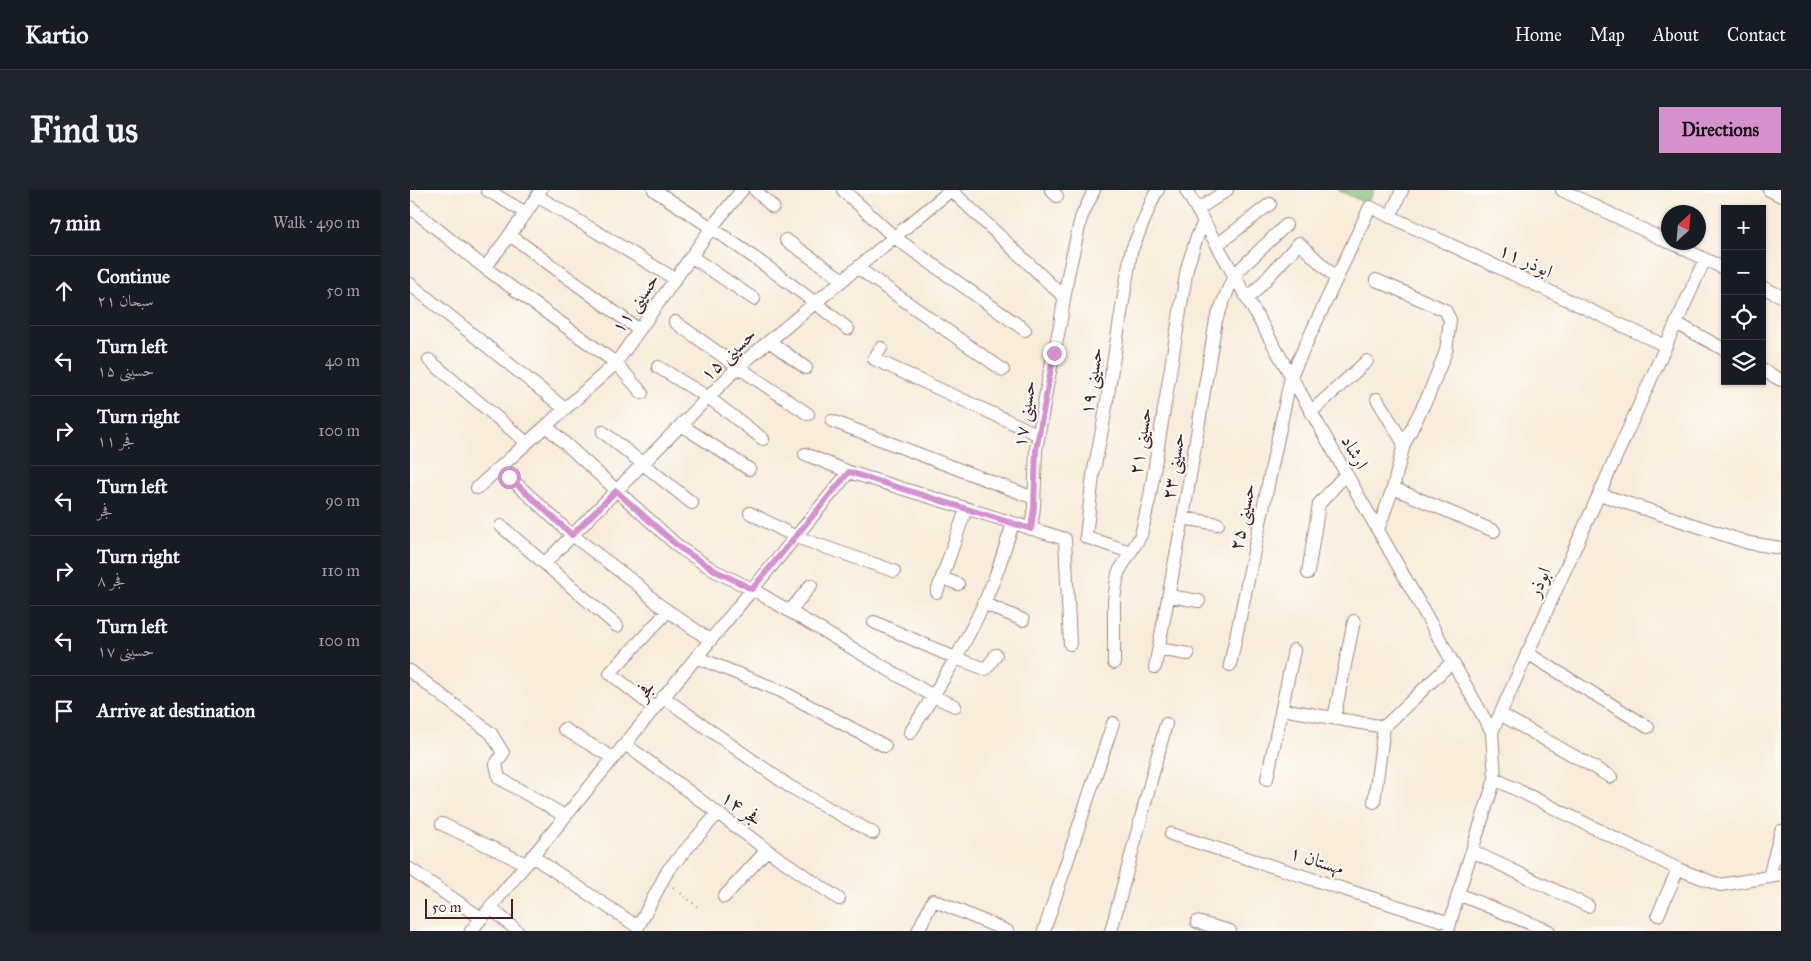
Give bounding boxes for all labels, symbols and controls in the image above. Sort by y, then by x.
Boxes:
text: Kartio [25,20,88,50]
text: Home [1515,24,1562,46]
text: Map [1590,24,1625,46]
text: About [1653,24,1699,46]
text: Contact [1727,24,1786,46]
button: Directions [1659,107,1781,153]
text: Find us [30,109,138,152]
north arrow [1661,205,1706,250]
map controls [1721,205,1766,385]
button: + [1721,205,1766,250]
text: 7 min [50,210,101,236]
text: Walk · 490 m [273,213,360,232]
street label: ابوذر ۱۱ [1495,238,1557,283]
button: − [1721,250,1766,295]
text: Continue [97,265,170,288]
street label: حسینی ۱۱ [606,269,666,339]
icon: ahead [50,277,78,305]
text: 50 m [326,281,360,300]
text: سبحان ۲۱ [97,291,154,310]
button: locate [1721,295,1766,340]
street label: حسینی ۱۵ [695,322,762,387]
text: Turn left [97,335,167,358]
button: layers [1721,340,1766,385]
route end [1043,342,1066,365]
street label: حسینی ۱۹ [1074,346,1110,417]
icon: left [50,347,78,375]
text: 40 m [325,351,360,370]
text: حسینی ۱۵ [97,361,154,380]
street label: حسینی ۱۷ [1007,379,1043,450]
text: Turn right [97,405,180,428]
street label: حسینی ۲۱ [1123,406,1159,477]
icon: right [50,417,78,445]
text: 100 m [318,421,360,440]
text: فجر ۱۱ [97,431,135,450]
street label: حسینی ۲۳ [1156,431,1192,502]
street label: ارشاد [1336,431,1374,473]
route start [498,466,521,489]
text: Turn left [97,475,167,498]
street label: حسینی ۲۵ [1224,481,1262,553]
icon: left [50,487,78,515]
text: 90 m [325,491,360,510]
text: فجر [97,501,113,520]
text: Turn right [97,545,180,568]
icon: right [50,557,78,585]
text: 110 m [321,561,360,580]
street label: ابوذر [1521,563,1557,603]
text: فجر ۸ [97,571,126,590]
text: Turn left [97,615,167,638]
icon: left [50,627,78,655]
text: 100 m [318,631,360,650]
text: حسینی ۱۷ [97,641,154,660]
street label: فجر [629,675,661,707]
icon: arrive [50,697,78,725]
text: Arrive at destination [97,699,255,722]
street label: فجر ۱۴ [716,785,767,832]
street label: مهستان ۱ [1287,840,1347,881]
scale bar [425,896,512,919]
text: 50 m [432,899,461,916]

